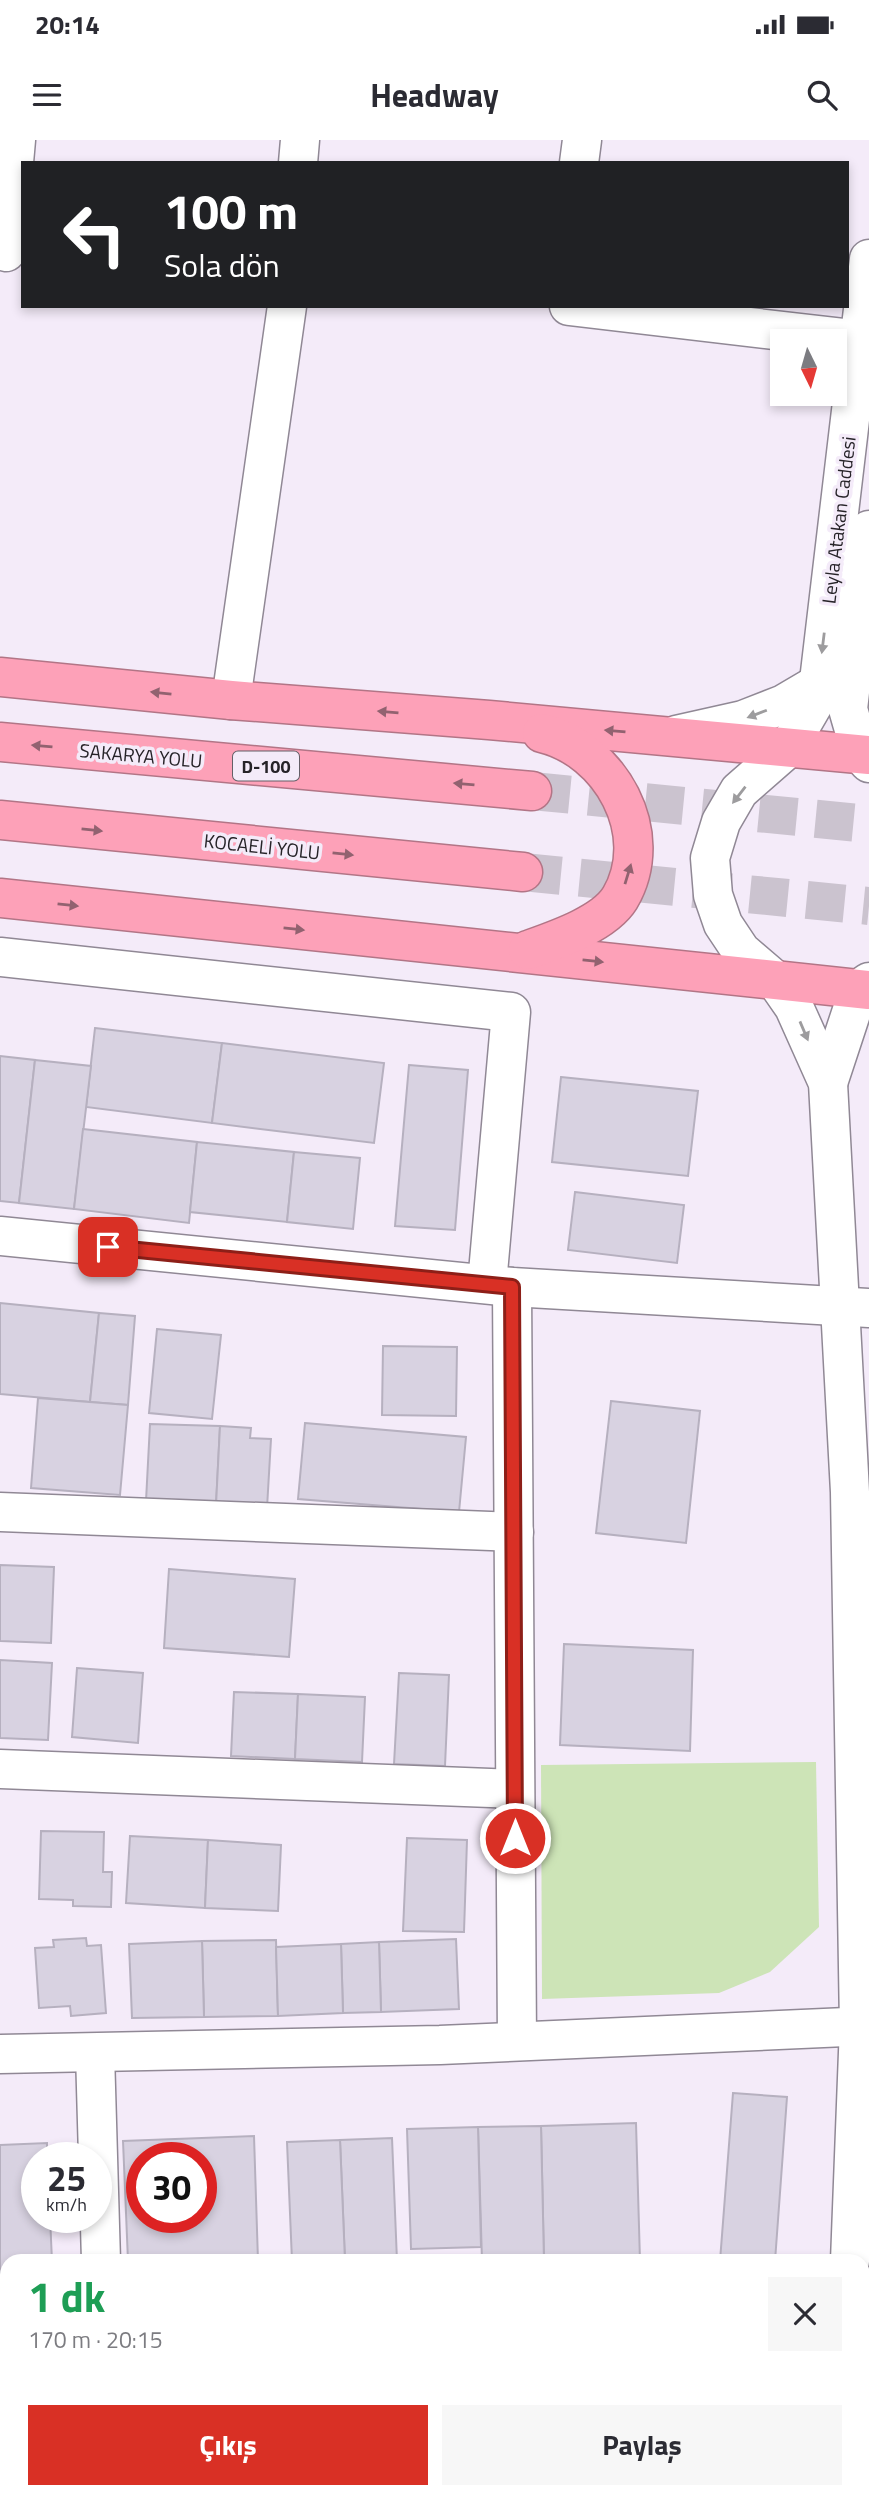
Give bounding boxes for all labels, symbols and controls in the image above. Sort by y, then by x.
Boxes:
text: 20:14 [35,5,100,44]
text: Headway [370,71,499,119]
icon: menu [28,76,66,114]
icon: search [803,76,841,114]
text: 100 m [164,173,298,248]
icon: left [49,189,140,280]
text: Sola dön [164,241,280,289]
north arrow [770,329,847,406]
map controls [770,329,847,406]
street label: Leyla Atakan Caddesi [813,435,863,605]
one-way arrow [818,632,829,654]
one-way arrow [150,687,172,698]
one-way arrow [377,706,399,717]
one-way arrow [747,709,768,720]
one-way arrow [603,725,625,736]
street label: SAKARYA YOLU [78,735,204,775]
one-way arrow [31,740,53,751]
road number: D-100 [233,752,299,780]
one-way arrow [453,779,475,790]
one-way arrow [731,785,746,803]
one-way arrow [81,824,103,835]
street label: KOCAELİ YOLU [203,825,321,867]
one-way arrow [332,849,354,860]
one-way arrow [623,863,634,884]
one-way arrow [57,900,79,911]
one-way arrow [283,924,305,935]
one-way arrow [583,956,605,967]
one-way arrow [798,1021,810,1041]
pin [78,1217,138,1277]
icon: arrive [89,1228,127,1266]
position arrow [478,1801,552,1875]
speed limit sign: 30 [126,2142,217,2233]
text: 25 [47,2151,86,2205]
text: km/h [46,2191,87,2218]
text: 1 dk [28,2264,105,2328]
button: close [768,2277,842,2351]
text: 170 m · 20:15 [28,2322,163,2357]
button: Çıkış [28,2405,428,2485]
button: Paylaş [442,2405,842,2485]

